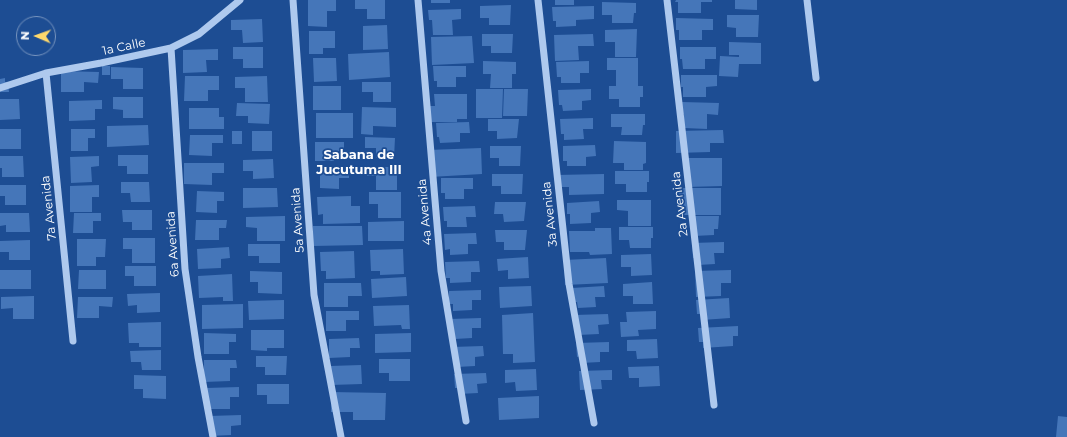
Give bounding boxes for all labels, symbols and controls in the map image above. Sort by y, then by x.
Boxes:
north arrow [16,16,56,56]
text: N [18,31,32,40]
street label: 1a Calle [101,35,147,59]
district label: Sabana de Jucutuma III [316,147,402,178]
street label: 2a Avenida [669,171,691,237]
street label: 7a Avenida [38,175,60,241]
street label: 4a Avenida [415,178,435,246]
street label: 3a Avenida [539,181,561,247]
street label: 5a Avenida [289,187,307,253]
street label: 6a Avenida [164,211,182,277]

